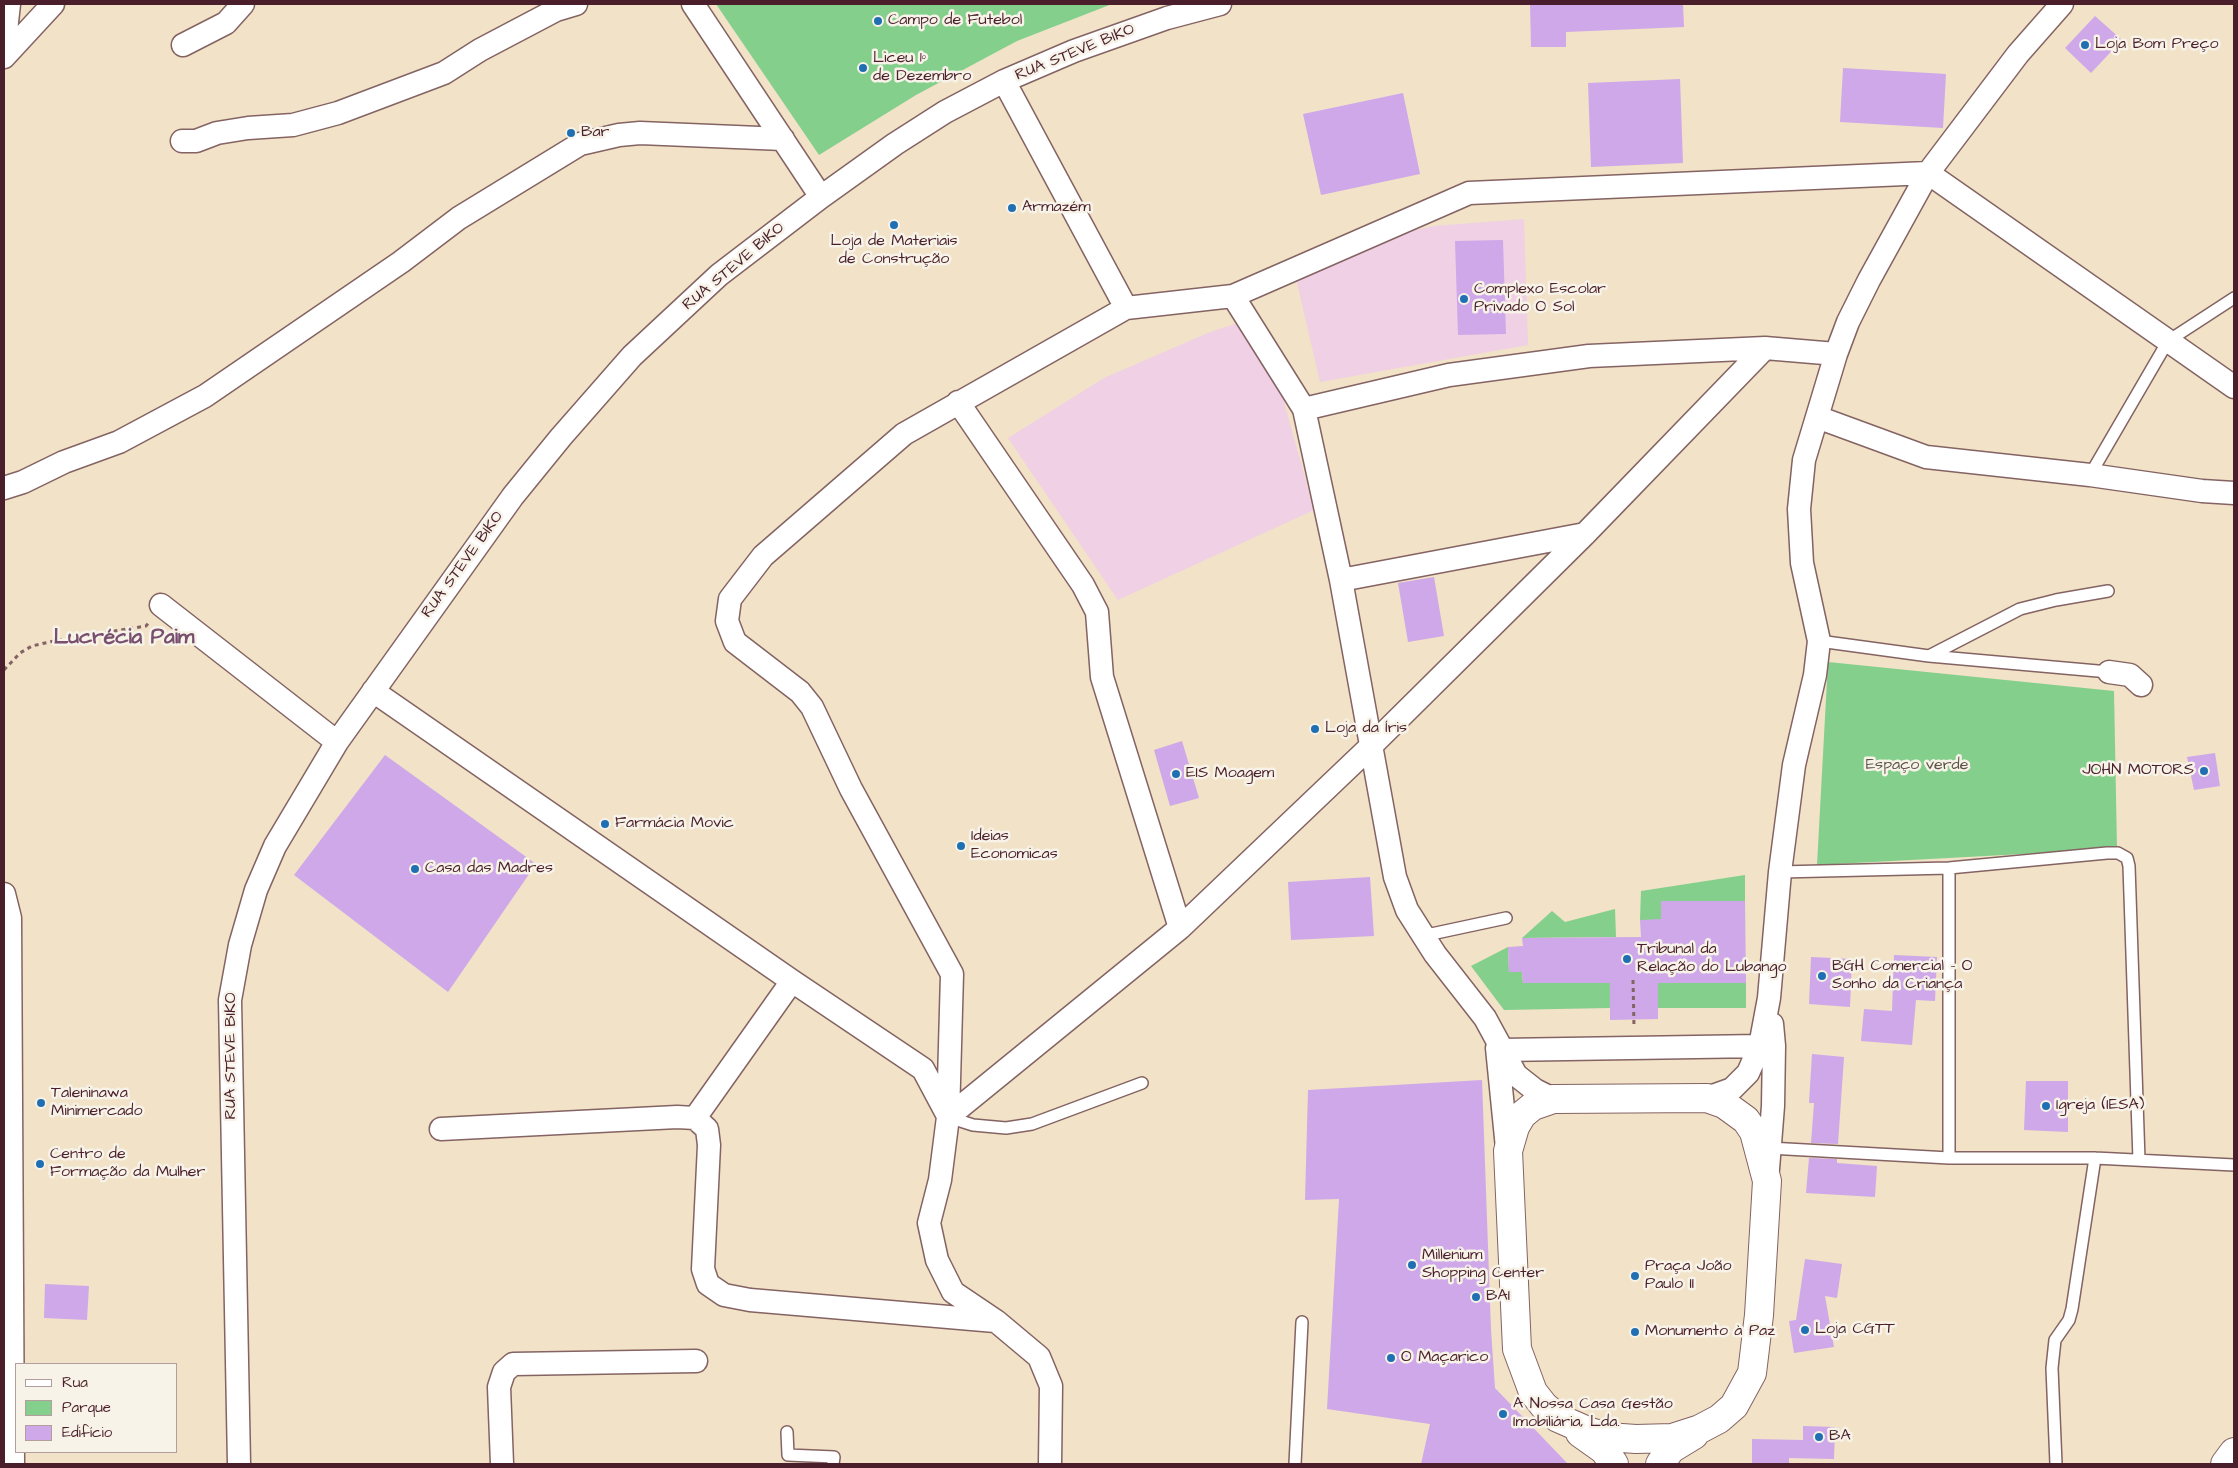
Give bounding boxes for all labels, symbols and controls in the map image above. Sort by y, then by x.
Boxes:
place label: Campo de Futebol [888,11,1022,31]
marker: Campo de Futebol [872,15,884,27]
street label: RUA STEVE BIKO [1013,20,1137,86]
place label: Loja Bom Preço [2095,35,2219,55]
marker: Loja Bom Preço [2079,39,2091,51]
place label: Liceu 1º de Dezembro [873,49,971,87]
marker: Liceu 1º de Dezembro [857,62,869,74]
place label: Bar [581,123,609,143]
marker: Bar [565,127,577,139]
place label: Armazém [1022,198,1091,218]
marker: Armazém [1006,202,1018,214]
street label: RUA STEVE BIKO [679,219,789,315]
marker: Loja de Materiais de Construção [888,219,900,231]
place label: Loja de Materiais de Construção [830,232,958,270]
place label: Complexo Escolar Privado O Sol [1474,280,1606,318]
marker: Complexo Escolar Privado O Sol [1458,293,1470,305]
street label: RUA STEVE BIKO [418,508,508,622]
district label: Lucrécia Paim [54,626,194,652]
place label: Loja da Íris [1325,719,1407,739]
marker: Loja da Íris [1309,723,1321,735]
park label: Espaço verde [1866,756,1968,776]
place label: JOHN MOTORS [2082,761,2194,781]
place label: EIS Moagem [1186,764,1274,784]
marker: JOHN MOTORS [2198,765,2210,777]
marker: EIS Moagem [1170,768,1182,780]
place label: Farmácia Movic [615,814,734,834]
marker: Farmácia Movic [599,818,611,830]
place label: Ideias Economicas [971,827,1058,865]
marker: Ideias Economicas [955,840,967,852]
place label: Casa das Madres [425,859,553,879]
marker: Casa das Madres [409,863,421,875]
place label: Tribunal da Relação do Lubango [1637,940,1787,978]
marker: Tribunal da Relação do Lubango [1621,953,1633,965]
place label: BGH Comercial - O Sonho da Criança [1832,957,1973,995]
marker: BGH Comercial - O Sonho da Criança [1816,970,1828,982]
street label: RUA STEVE BIKO [222,993,242,1119]
place label: Taleninawa Minimercado [51,1084,142,1122]
place label: Igreja (IESA) [2056,1096,2144,1116]
marker: Taleninawa Minimercado [35,1097,47,1109]
marker: Igreja (IESA) [2040,1100,2052,1112]
place label: Centro de Formação da Mulher [50,1145,205,1183]
marker: Centro de Formação da Mulher [34,1158,46,1170]
place label: Millenium Shopping Center [1422,1246,1544,1284]
place label: Praça João Paulo II [1645,1257,1731,1295]
marker: Millenium Shopping Center [1406,1259,1418,1271]
marker: Praça João Paulo II [1629,1270,1641,1282]
place label: BAI [1486,1287,1510,1307]
marker: BAI [1470,1291,1482,1303]
place label: Loja CGTT [1815,1320,1895,1340]
place label: Monumento à Paz [1645,1322,1775,1342]
marker: Loja CGTT [1799,1324,1811,1336]
marker: Monumento à Paz [1629,1326,1641,1338]
place label: O Maçarico [1401,1348,1488,1368]
marker: O Maçarico [1385,1352,1397,1364]
legend [15,1363,178,1453]
text: Rua [62,1372,88,1393]
place label: A Nossa Casa Gestão Imobiliária, Lda. [1513,1395,1673,1433]
text: Parque [62,1397,111,1418]
marker: A Nossa Casa Gestão Imobiliária, Lda. [1497,1408,1509,1420]
text: Edifício [62,1422,112,1443]
place label: BA [1829,1427,1851,1447]
marker: BA [1813,1431,1825,1443]

